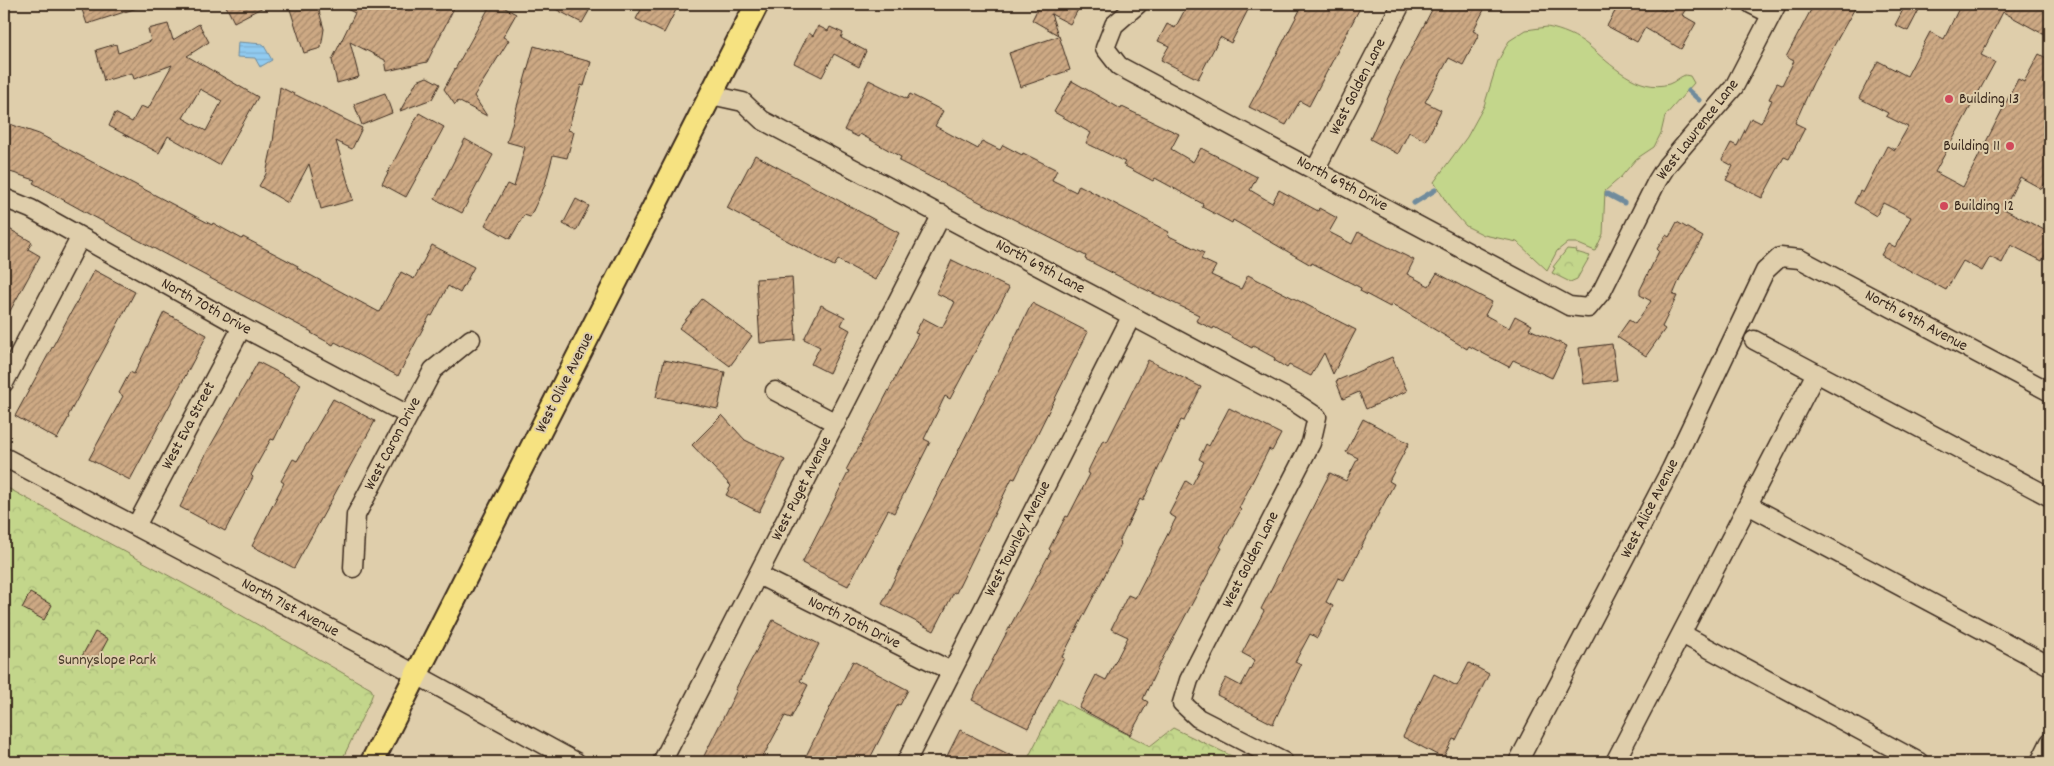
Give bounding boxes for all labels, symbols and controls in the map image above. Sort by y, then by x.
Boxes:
street label: West Golden Lane [1324,35,1392,139]
street label: West Lawrence Lane [1651,75,1745,185]
place label: Building 13 [1959,88,2019,111]
marker: Building 13 [1943,93,1955,105]
place label: Building 11 [1943,135,2000,158]
marker: Building 11 [2004,140,2016,152]
street label: North 69th Drive [1292,150,1392,218]
place label: Building 12 [1954,195,2014,218]
marker: Building 12 [1938,200,1950,212]
street label: North 69th Lane [991,234,1089,300]
street label: North 70th Drive [157,273,255,341]
street label: North 69th Avenue [1860,284,1972,358]
street label: West Olive Avenue [530,329,600,437]
street label: West Eva Street [156,378,222,474]
street label: West Caron Drive [359,393,427,495]
street label: West Puget Avenue [766,433,838,545]
street label: West Alice Avenue [1615,455,1685,563]
street label: West Townley Avenue [979,477,1057,601]
street label: West Golden Lane [1217,508,1285,612]
street label: North 71st Avenue [237,573,343,643]
street label: North 70th Drive [804,591,904,655]
park label: Sunnyslope Park [58,649,156,672]

